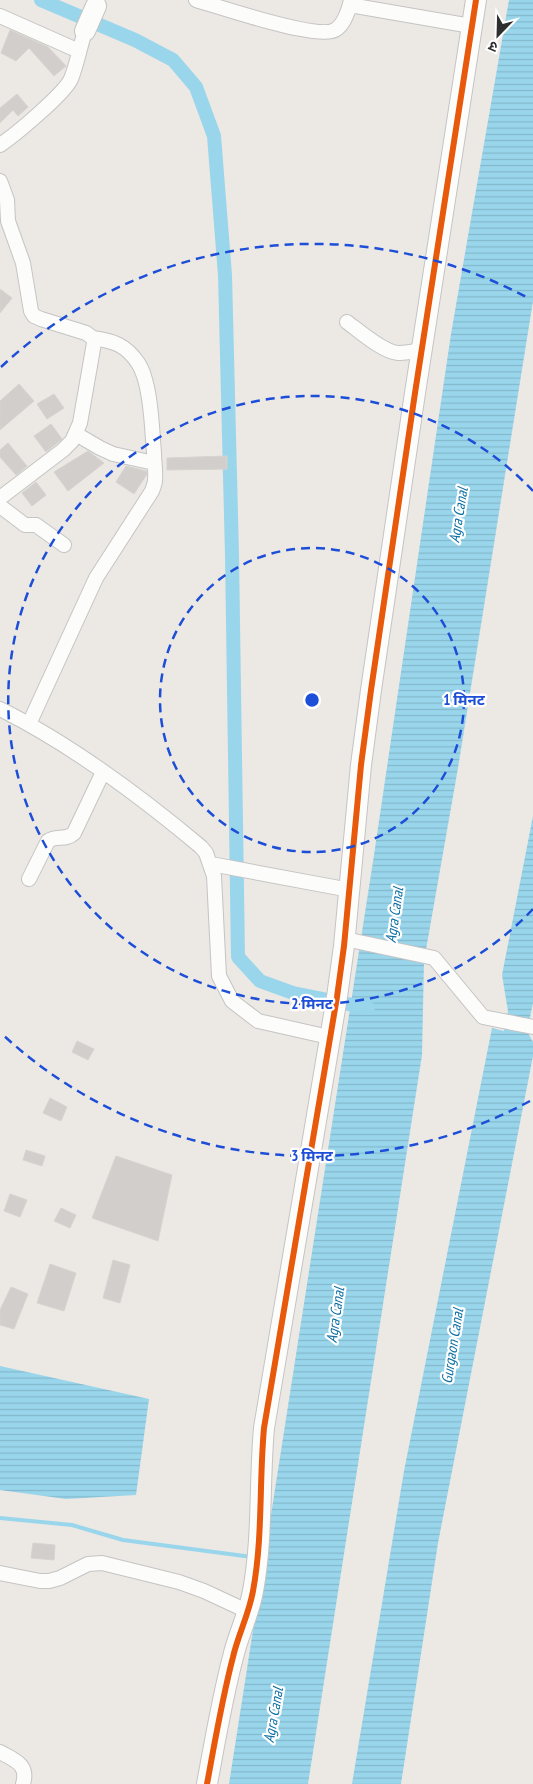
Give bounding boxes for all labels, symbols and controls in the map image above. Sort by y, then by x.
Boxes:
north arrow [473,10,523,60]
text: उ [485,37,500,57]
water label: Agra Canal [444,485,472,544]
text: 1 मिनट [443,690,486,709]
centre of rings [303,691,321,709]
water label: Agra Canal [381,885,407,944]
text: 2 मिनट [291,994,334,1013]
text: 3 मिनट [291,1146,334,1165]
water label: Agra Canal [322,1285,348,1344]
water label: Gurgaon Canal [437,1306,468,1385]
water label: Agra Canal [259,1685,287,1744]

